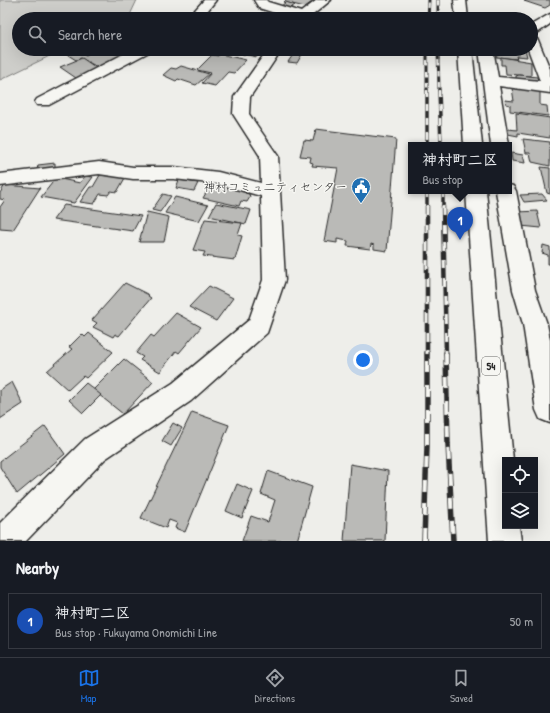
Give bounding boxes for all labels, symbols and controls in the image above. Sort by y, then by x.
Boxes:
search box [12,12,538,56]
icon: search [26,23,48,45]
text: Search here [58,24,122,45]
popup [408,142,512,194]
text: 神村町二区 [422,149,498,170]
text: Bus stop [422,170,463,188]
public building icon: 神村コミュ二ティセンター [350,176,372,204]
place label: 神村コミュ二ティセンター [203,178,347,195]
pin: 1 [447,207,473,240]
your location [353,350,373,370]
road number: 54 [482,357,500,375]
map controls [502,457,538,529]
button: locate [502,457,538,493]
button: layers [502,493,538,529]
text: Nearby [16,556,59,579]
text: 神村町二区 [55,602,130,623]
text: 1 [28,612,32,630]
text: 50 m [510,612,533,630]
text: Bus stop · Fukuyama Onomichi Line [55,623,217,641]
tab: Map [78,667,100,705]
tab: Directions [255,667,295,705]
tab: Saved [450,667,472,705]

